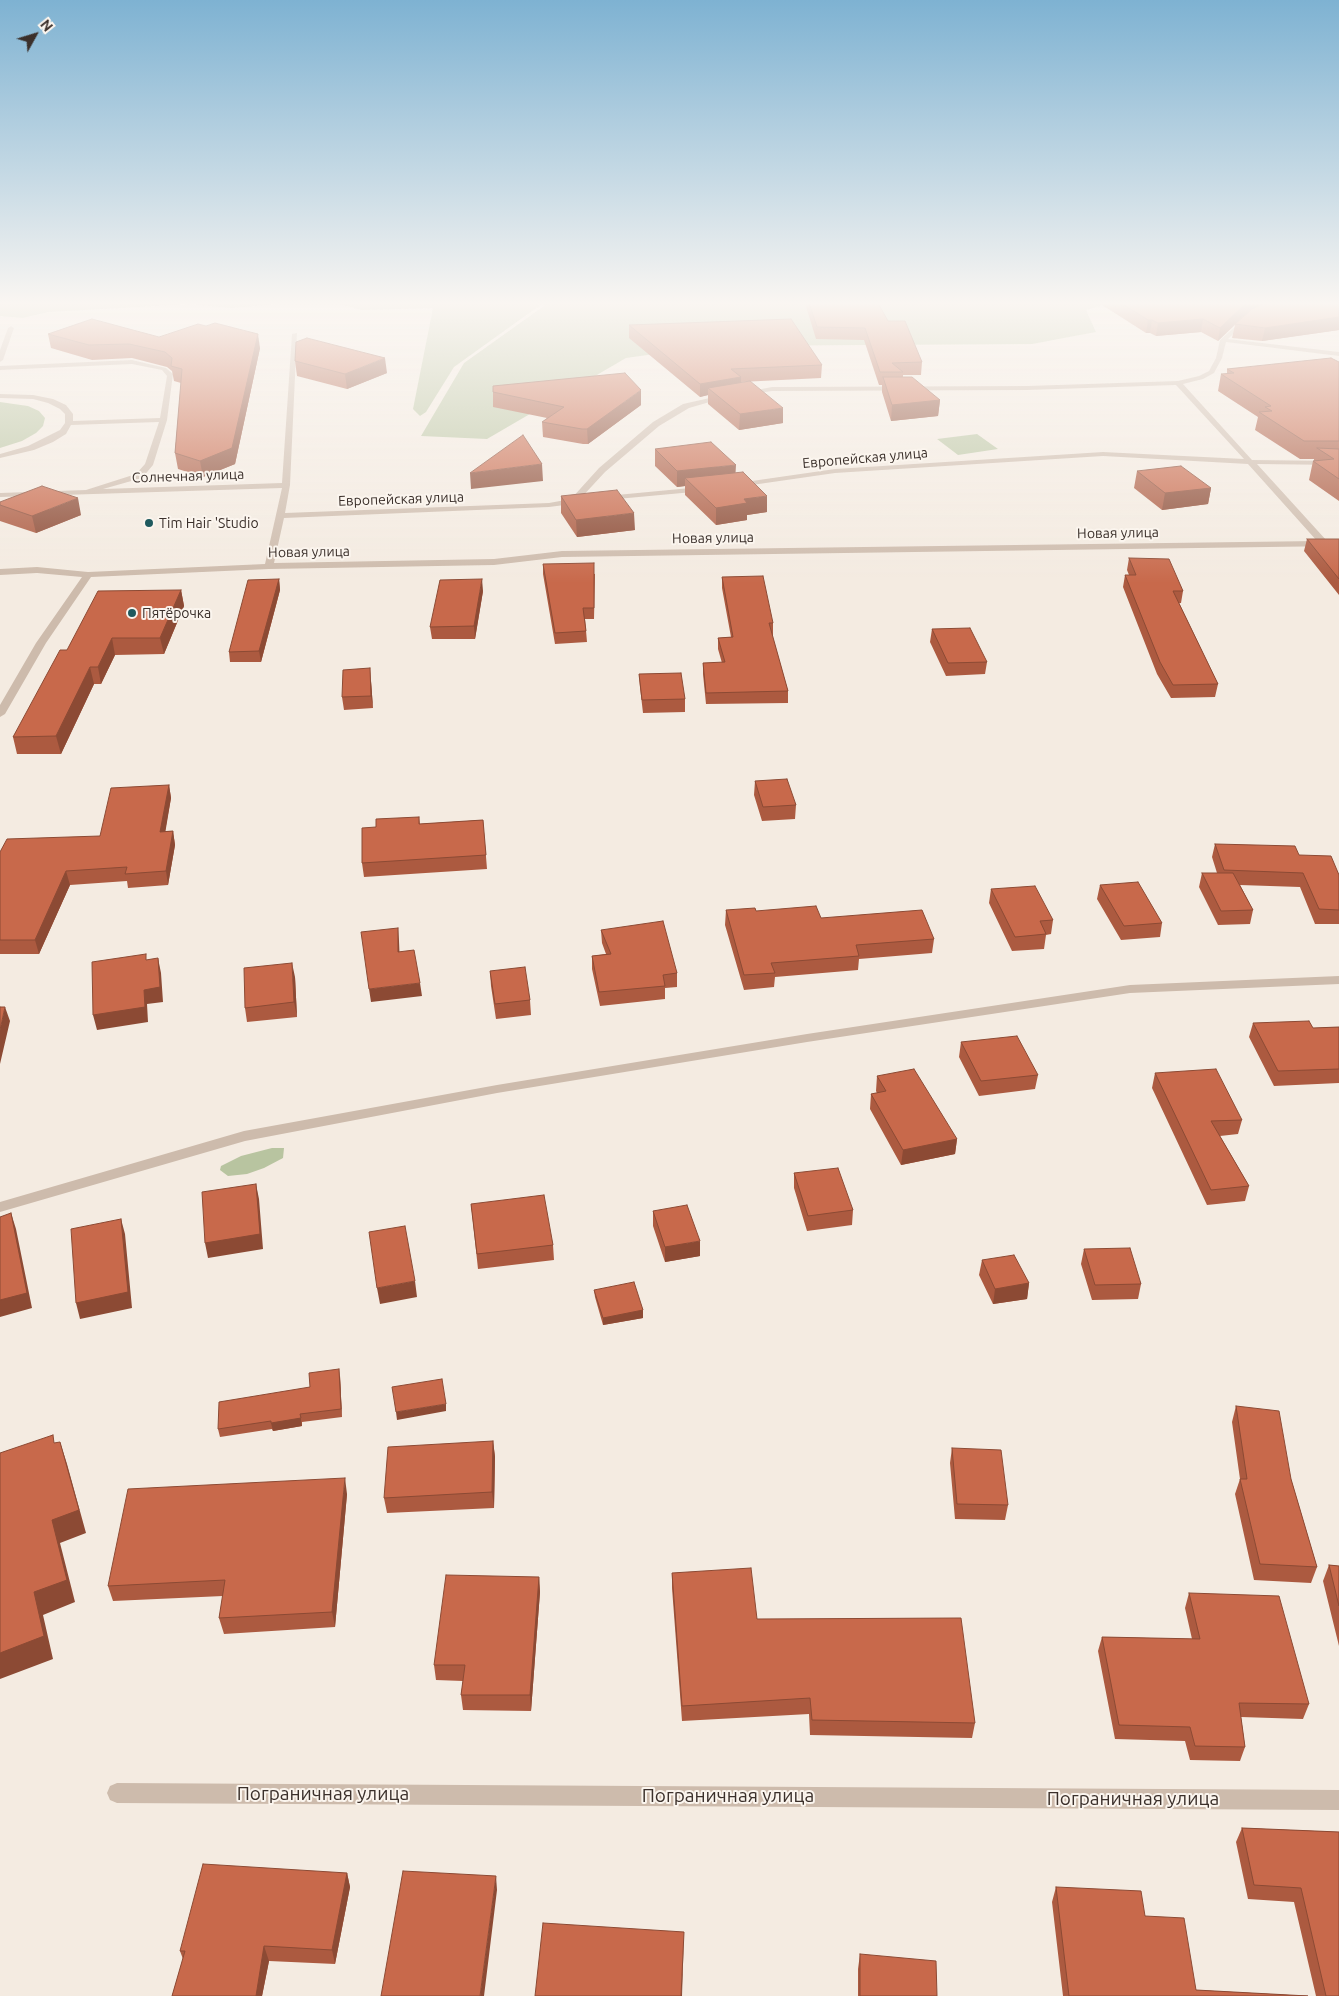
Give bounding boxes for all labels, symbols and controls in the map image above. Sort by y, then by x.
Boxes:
north arrow [10,10,60,60]
text: N [37,16,56,35]
street label: Европейская улица [802,444,928,472]
street label: Солнечная улица [131,466,245,486]
street label: Европейская улица [338,488,464,510]
place label: Tim Hair 'Studio [159,515,259,531]
marker: Tim Hair 'Studio [143,517,155,529]
street label: Новая улица [1077,524,1159,542]
street label: Новая улица [672,529,754,547]
street label: Новая улица [268,543,350,561]
place label: Пятёрочка [142,605,211,621]
marker: Пятёрочка [126,607,138,619]
street label: Пограничная улица [237,1783,409,1805]
street label: Пограничная улица [642,1785,814,1807]
street label: Пограничная улица [1047,1788,1219,1810]

